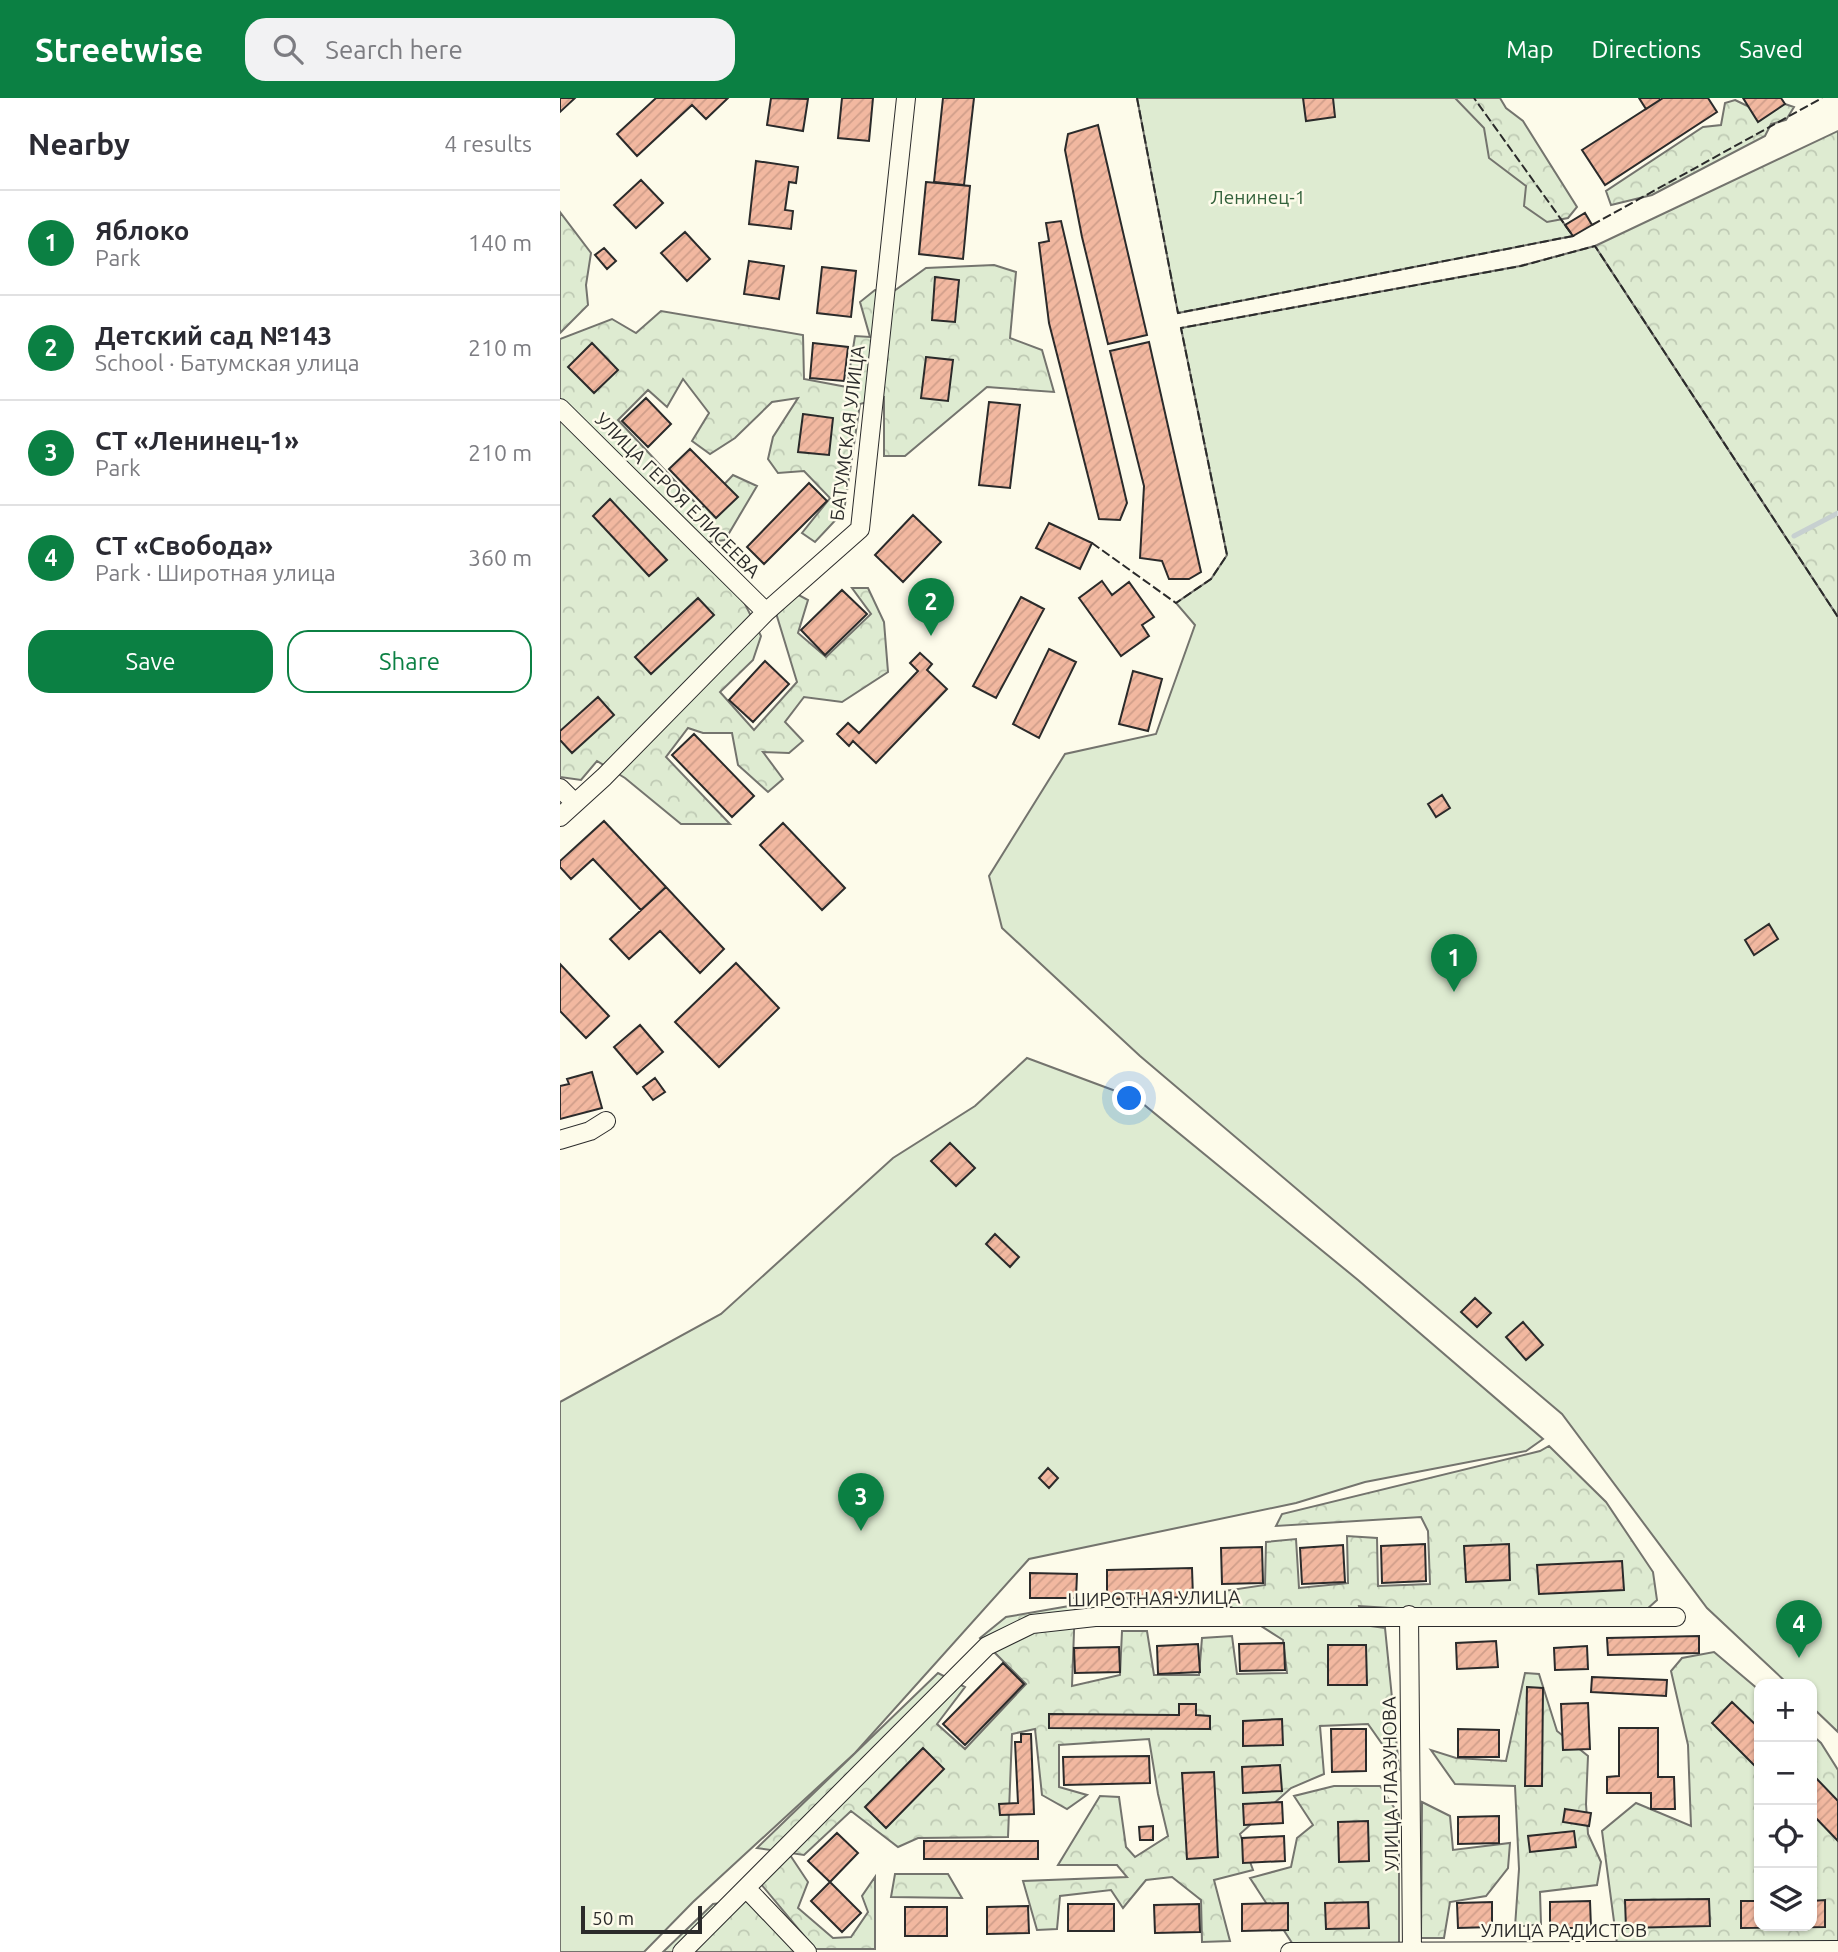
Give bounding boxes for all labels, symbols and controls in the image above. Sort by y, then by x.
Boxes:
search box [245,18,735,81]
icon: search [269,30,307,68]
text: Streetwise [35,31,203,68]
text: Search here [325,35,463,64]
text: Map [1506,36,1553,63]
text: Directions [1591,36,1701,63]
text: Saved [1739,36,1803,63]
text: Nearby [28,127,130,161]
text: 4 results [444,131,532,156]
park label: Ленинец-1 [1211,186,1305,208]
text: Яблоко [95,216,189,245]
text: 1 [45,230,57,255]
text: 140 m [468,230,532,255]
text: Park [95,245,141,270]
text: Детский сад №143 [95,321,332,350]
text: 2 [45,335,57,360]
text: 210 m [468,335,532,360]
street label: БАТУМСКАЯ УЛИЦА [825,343,869,522]
text: School · Батумская улица [95,350,359,375]
street label: УЛИЦА ГЕРОЯ ЕЛИСЕЕВА [591,408,765,582]
text: СТ «Ленинец-1» [95,426,299,455]
text: 3 [45,440,57,465]
text: 210 m [468,440,532,465]
text: Park [95,455,141,480]
text: СТ «Свобода» [95,531,273,560]
text: 4 [45,545,57,570]
text: 360 m [468,545,532,570]
text: Park · Широтная улица [95,560,336,585]
pin: 2 [908,578,954,636]
button: Save [28,630,273,693]
button: Share [287,630,532,693]
pin: 1 [1431,934,1477,992]
your location [1112,1081,1146,1115]
pin: 3 [838,1473,884,1531]
street label: ШИРОТНАЯ УЛИЦА [1067,1585,1241,1611]
pin: 4 [1776,1600,1822,1658]
map controls [1754,1679,1817,1931]
button: + [1754,1679,1817,1742]
street label: УЛИЦА ГЛАЗУНОВА [1377,1696,1403,1872]
button: − [1754,1742,1817,1805]
button: locate [1754,1805,1817,1868]
button: layers [1754,1868,1817,1931]
scale bar [581,1903,702,1935]
text: 50 m [592,1907,634,1929]
street label: УЛИЦА РАДИСТОВ [1481,1919,1647,1941]

